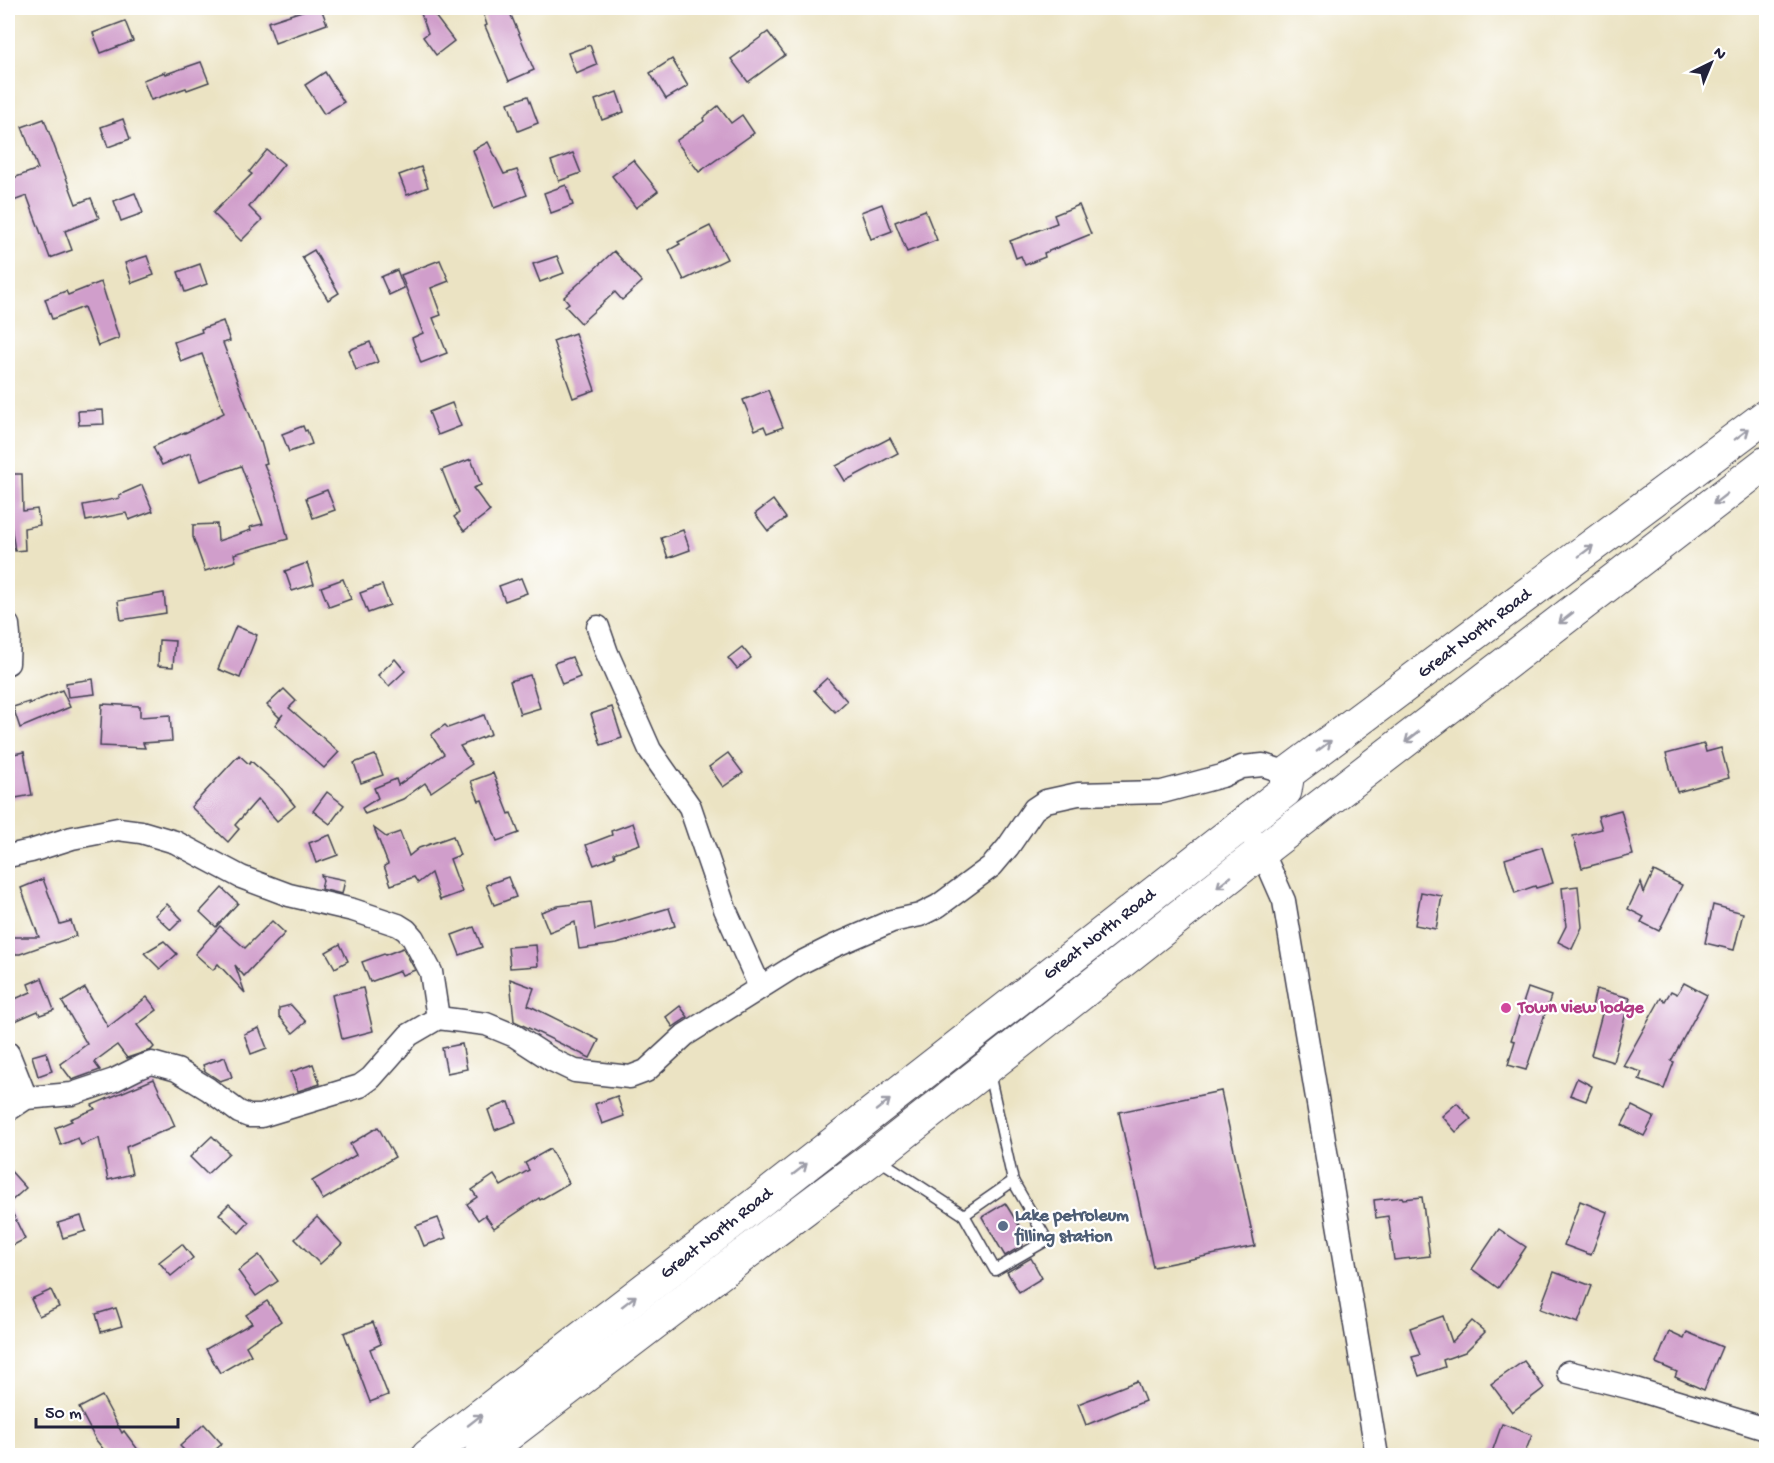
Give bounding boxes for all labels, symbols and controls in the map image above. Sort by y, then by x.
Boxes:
north arrow [1681,33,1741,93]
text: N [1709,44,1730,65]
one-way arrow [1734,428,1750,441]
one-way arrow [1713,493,1729,505]
one-way arrow [1577,544,1593,557]
street label: Great North Road [1414,584,1537,684]
one-way arrow [1558,612,1574,625]
one-way arrow [1404,731,1420,744]
one-way arrow [1315,740,1331,753]
one-way arrow [1216,875,1232,888]
street label: Great North Road [1040,884,1161,985]
place label: Town view lodge [1516,998,1644,1019]
marker: Town view lodge [1499,1001,1513,1015]
one-way arrow [875,1098,891,1111]
one-way arrow [792,1163,808,1176]
street label: Great North Road [657,1183,778,1284]
place label: Lake petroleum filling station [1014,1206,1129,1248]
marker: Lake petroleum filling station [996,1219,1010,1233]
one-way arrow [621,1295,637,1307]
scale bar [36,1391,178,1429]
text: 50 m [45,1404,82,1425]
one-way arrow [466,1413,482,1426]

